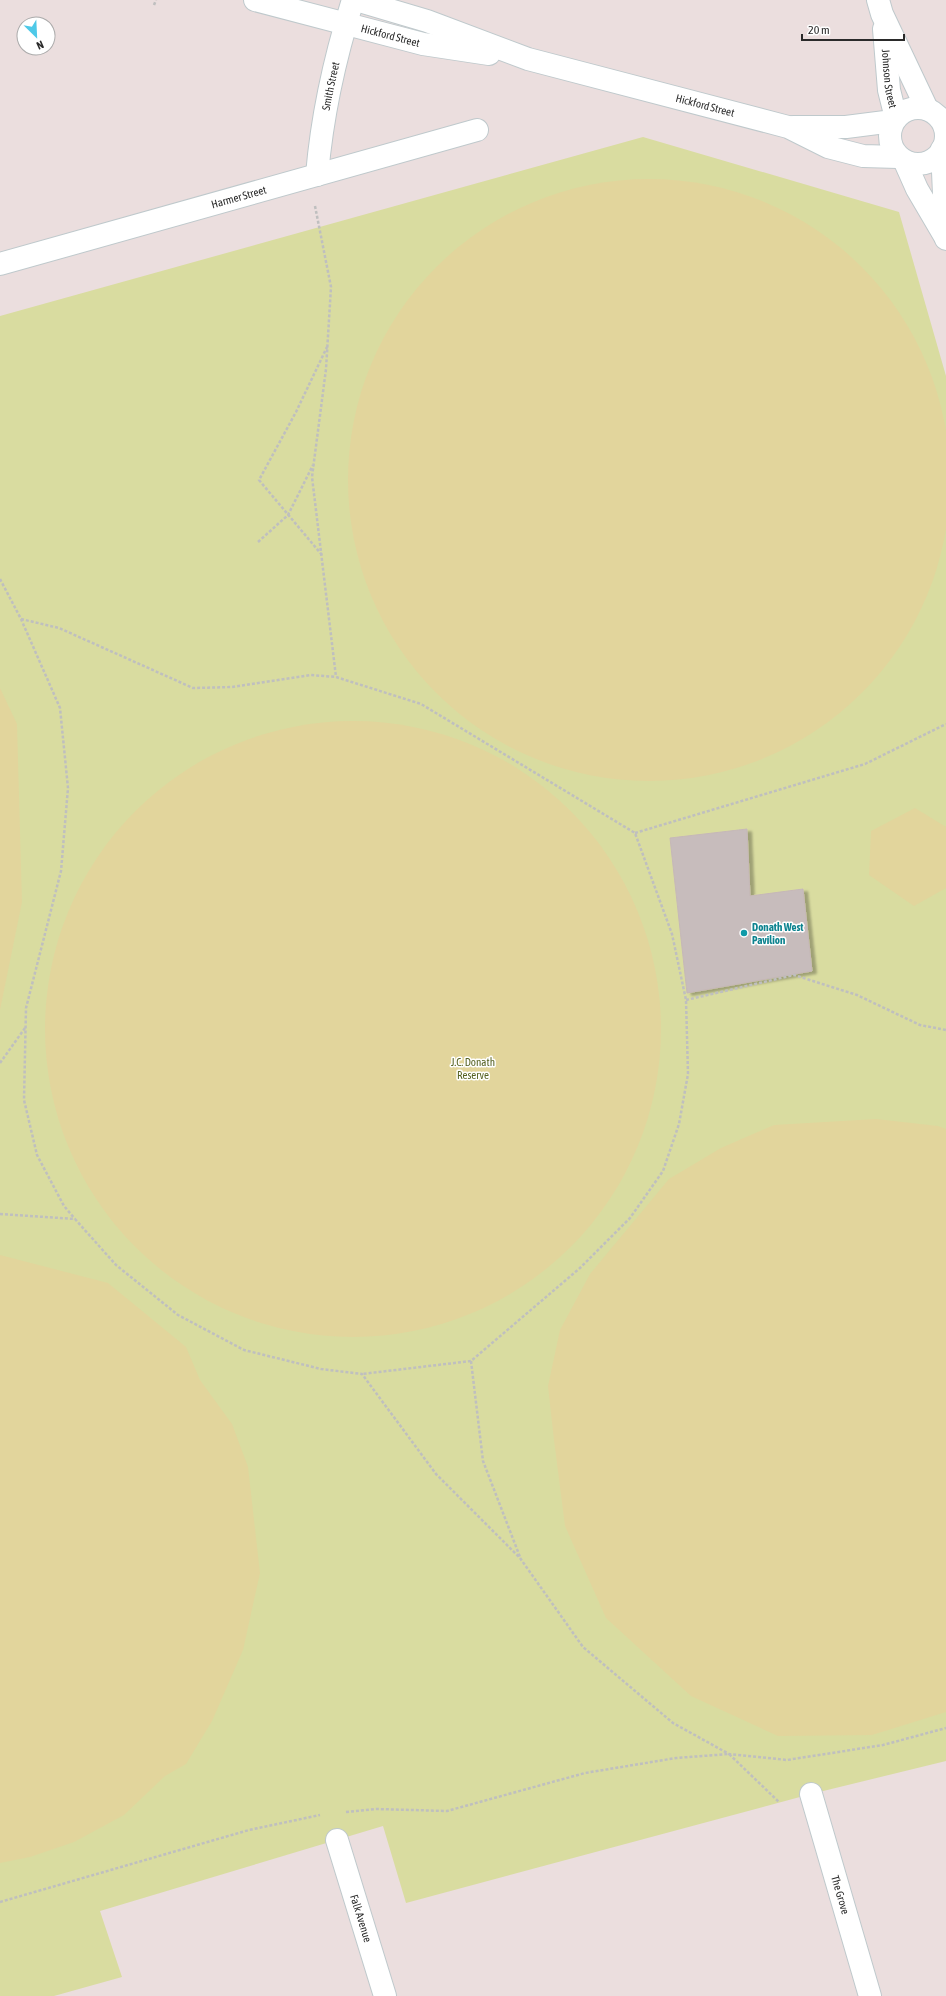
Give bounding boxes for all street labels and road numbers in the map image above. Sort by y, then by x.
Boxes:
street label: Hickford Street [360,22,421,49]
street label: Johnson Street [880,49,899,109]
street label: Smith Street [320,61,342,111]
street label: Hickford Street [674,92,736,119]
street label: Harmer Street [210,183,268,210]
street label: The Grove [829,1874,852,1916]
street label: Falk Avenue [348,1893,374,1944]

